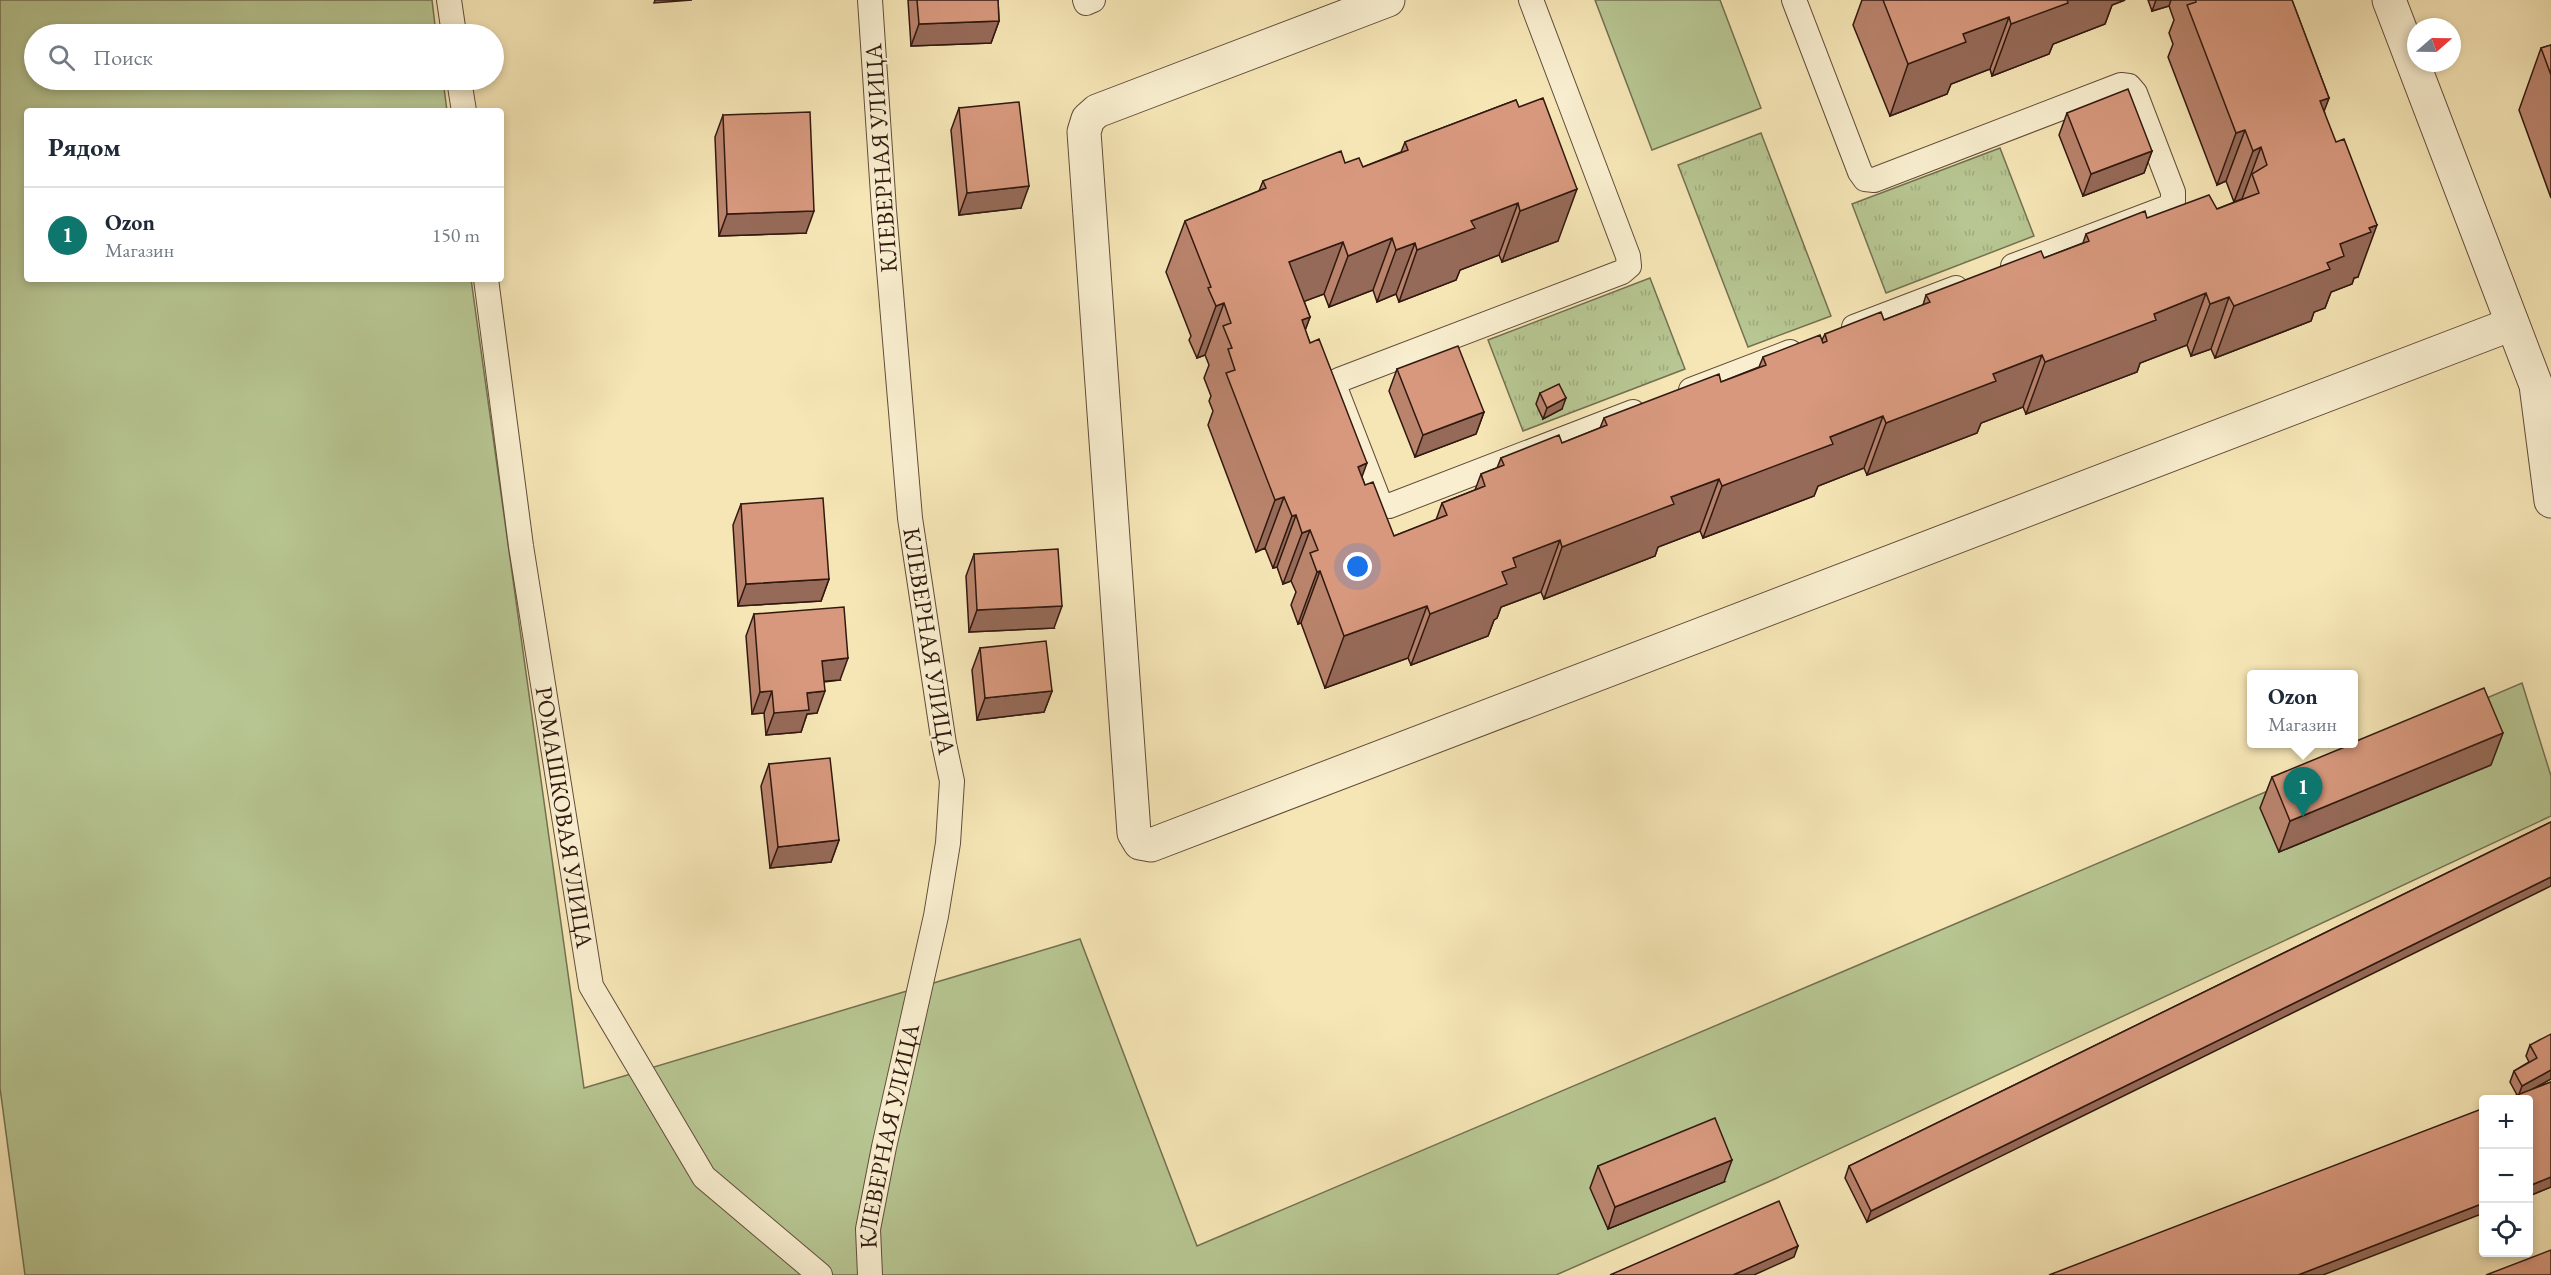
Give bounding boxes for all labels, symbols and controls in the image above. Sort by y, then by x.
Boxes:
north arrow [2407,18,2461,72]
search box [24,24,504,90]
icon: search [45,41,78,74]
street label: КЛЕВЕРНАЯ УЛИЦА [857,42,904,274]
text: Поиск [93,43,153,72]
text: Рядом [48,130,121,164]
text: Ozon [105,208,155,237]
text: 1 [62,222,73,248]
text: 150 m [432,222,480,248]
text: Магазин [105,237,174,263]
street label: КЛЕВЕРНАЯ УЛИЦА [896,525,963,757]
your location [1343,552,1372,581]
popup [2247,670,2358,748]
text: Ozon [2268,682,2318,711]
street label: РОМАШКОВАЯ УЛИЦА [529,684,601,951]
text: Магазин [2268,711,2337,737]
pin: 1 [2284,768,2322,817]
street label: КЛЕВЕРНАЯ УЛИЦА [852,1020,926,1250]
map controls [2479,1095,2533,1257]
button: + [2479,1095,2533,1149]
button: − [2479,1149,2533,1203]
button: locate [2479,1203,2533,1257]

